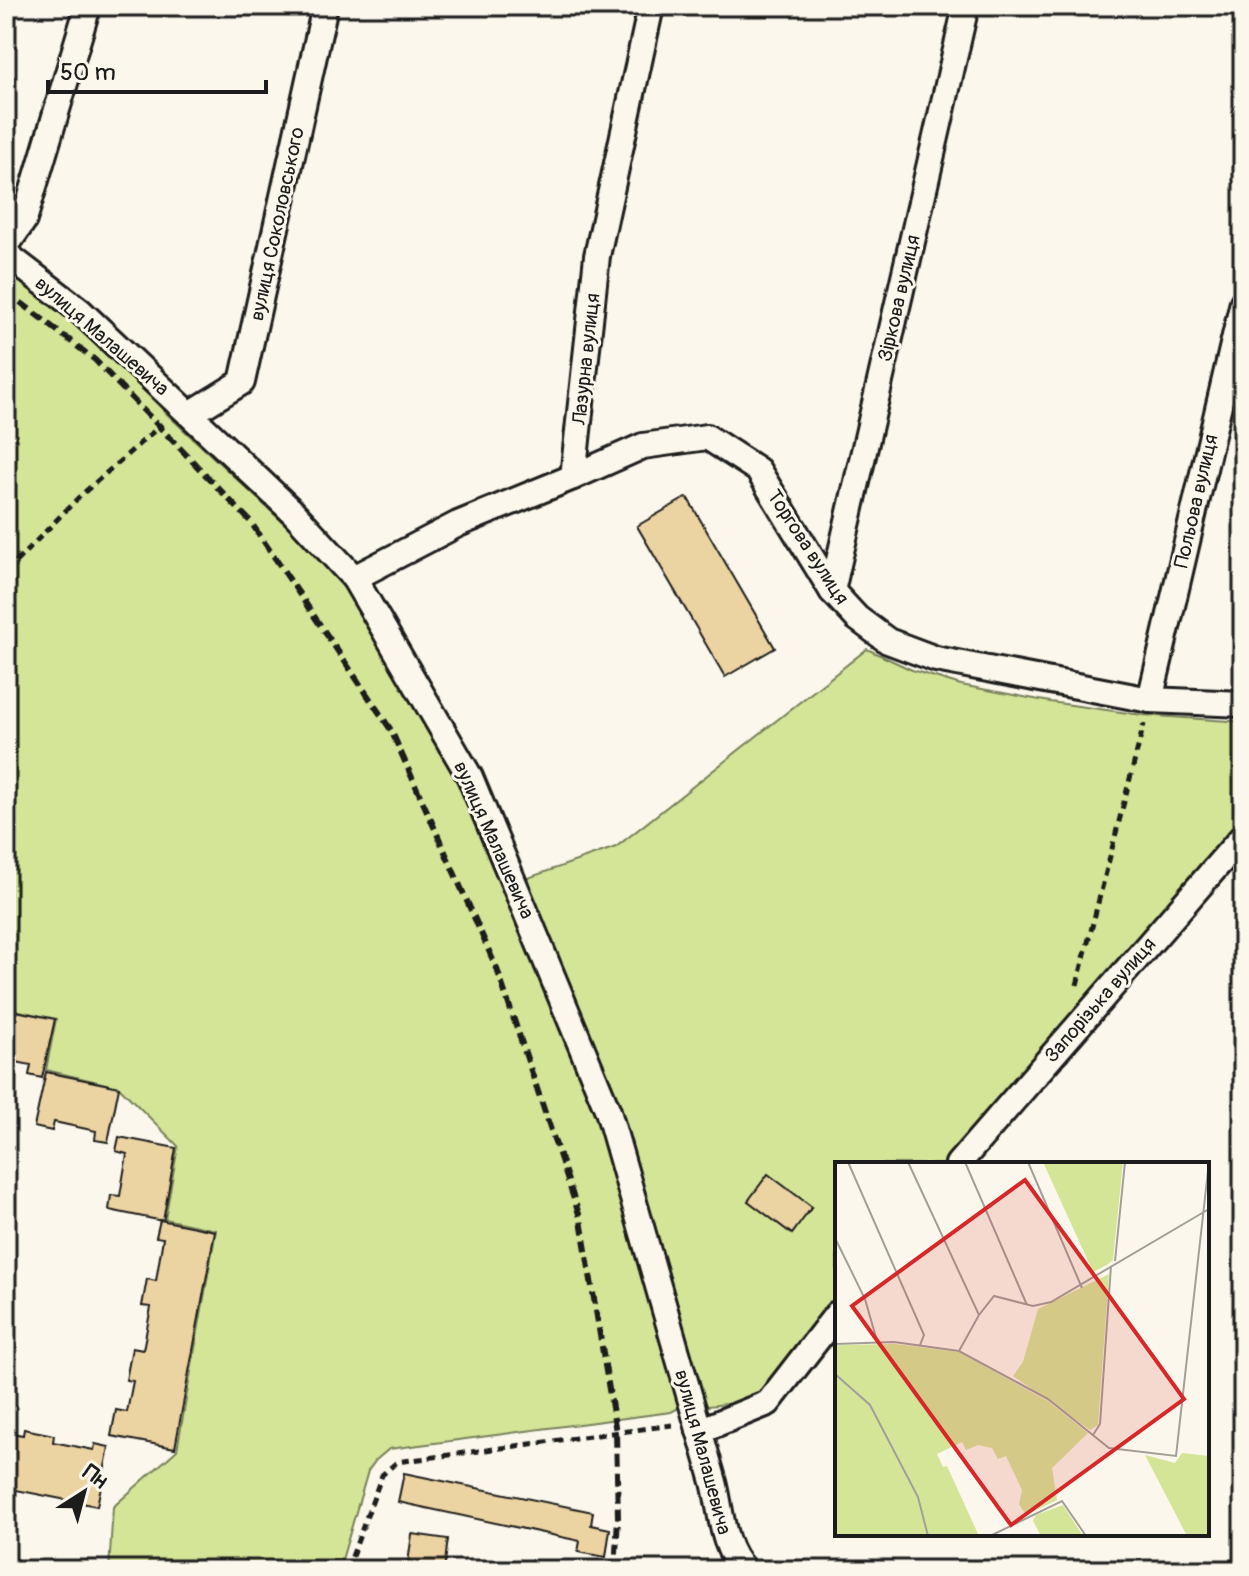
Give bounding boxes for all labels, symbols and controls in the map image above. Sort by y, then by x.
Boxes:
scale bar [48,44,266,94]
text: 50 m [60,58,116,87]
street label: вулиця Соколовського [244,125,310,323]
street label: Зіркова вулиця [872,232,926,364]
street label: вулиця Малашевича [30,271,174,401]
street label: Лазурна вулиця [567,292,605,427]
street label: Польова вулиця [1168,432,1224,570]
street label: Торгова вулиця [762,485,854,609]
street label: вулиця Малашевича [448,757,540,923]
street label: Запорізька вулиця [1039,932,1161,1068]
inset map [835,1162,1209,1536]
street label: вулиця Малашевича [669,1367,737,1537]
north arrow [44,1452,124,1532]
text: Пн [77,1458,113,1495]

